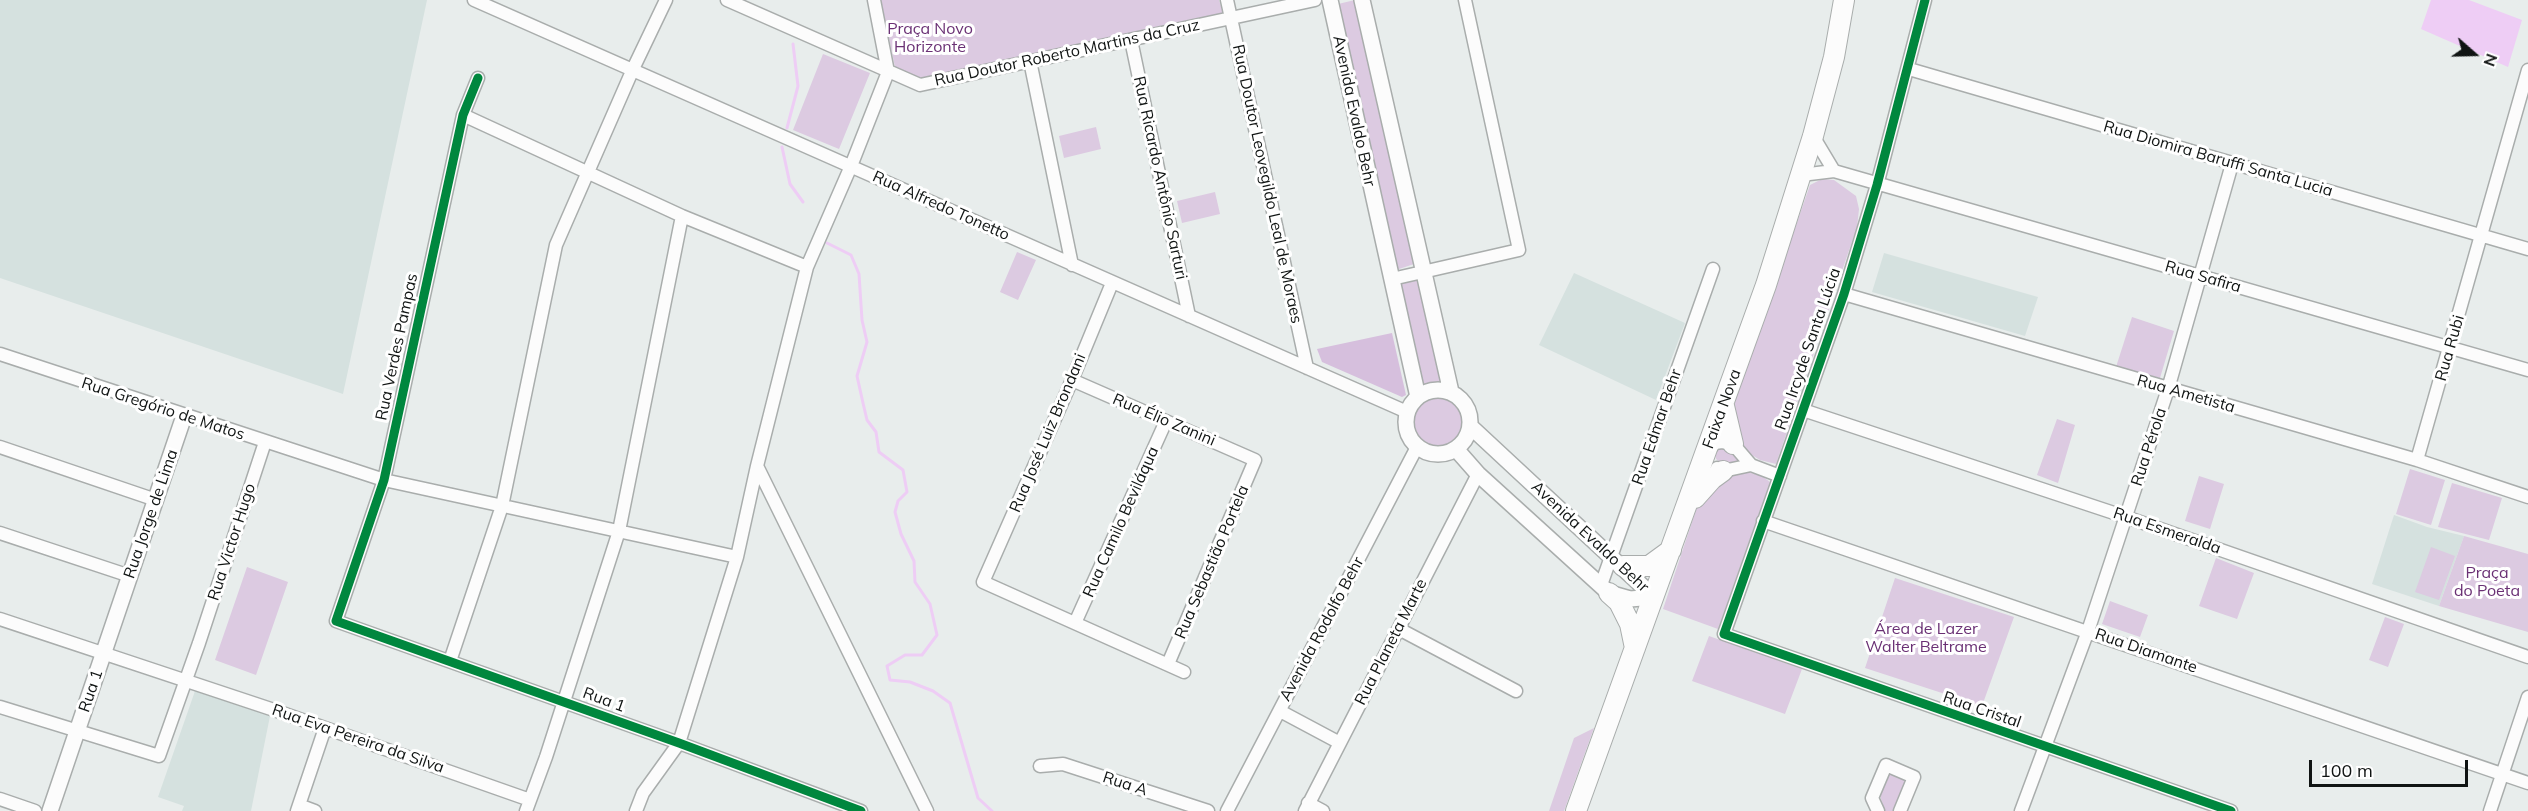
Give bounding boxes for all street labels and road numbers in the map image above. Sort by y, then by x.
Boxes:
street label: Rua Doutor Roberto Martins da Cruz [933,15,1201,91]
street label: Avenida Evaldo Behr [1329,34,1379,188]
street label: Rua Doutor Leovegildo Leal de Moraes [1228,43,1306,325]
street label: Rua Ricardo Antônio Sarturi [1129,74,1191,282]
street label: Rua Diomira Baruffi Santa Lucia [2101,117,2335,201]
street label: Rua Alfredo Tonetto [869,167,1013,245]
street label: Rua Safira [2163,257,2243,297]
street label: Rua Ircyde Santa Lúcia [1771,265,1845,433]
street label: Rua Verdes Pampas [372,272,422,422]
street label: Rua Rubi [2431,313,2469,383]
street label: Rua José Luiz Brondani [1006,351,1090,515]
street label: Rua Edmar Behr [1628,366,1686,488]
street label: Faixa Nova [1699,367,1745,451]
street label: Rua Ametista [2135,371,2237,417]
street label: Rua Gregório de Matos [79,374,247,444]
street label: Rua Élio Zanini [1110,390,1218,450]
street label: Rua Pérola [2127,405,2171,489]
street label: Rua Camilo Beviláqua [1079,444,1163,600]
street label: Rua Jorge de Lima [120,447,182,581]
street label: Avenida Evaldo Behr [1527,478,1653,596]
street label: Rua Victor Hugo [204,481,260,603]
street label: Rua Sebastião Portela [1171,482,1253,642]
street label: Rua Esmeralda [2111,504,2223,558]
street label: Avenida Rodolfo Behr [1276,553,1368,705]
street label: Rua Planeta Marte [1351,576,1431,708]
street label: Rua Diamante [2092,625,2200,677]
street label: Rua 1 [75,667,107,715]
street label: Rua 1 [580,684,628,716]
street label: Rua Cristal [1940,688,2024,732]
street label: Rua Eva Pereira da Silva [269,700,447,778]
street label: Rua A [1100,768,1150,800]

